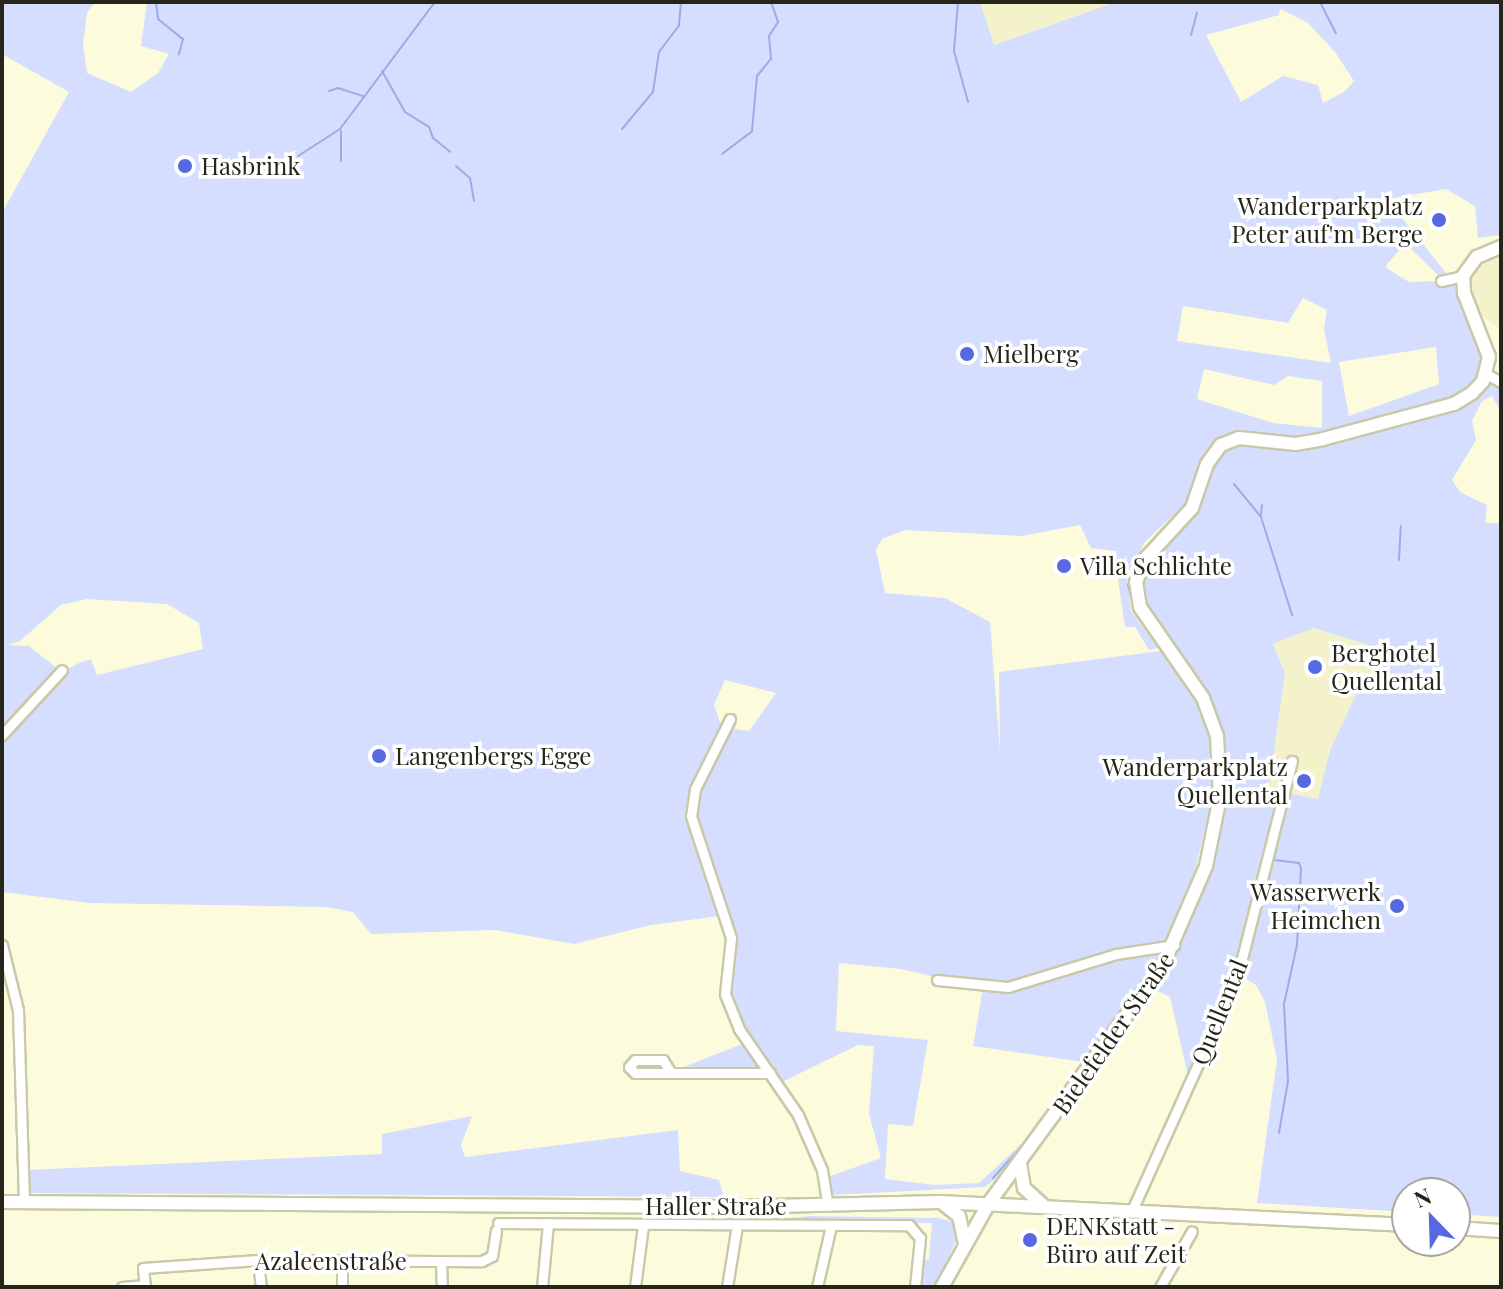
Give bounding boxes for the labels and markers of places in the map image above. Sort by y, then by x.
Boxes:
place label: Hasbrink [201,152,300,180]
marker: Hasbrink [176,157,194,175]
place label: Wanderparkplatz Peter auf'm Berge [1231,192,1423,248]
marker: Wanderparkplatz Peter auf'm Berge [1430,211,1448,229]
place label: Mielberg [983,340,1079,368]
marker: Mielberg [958,345,976,363]
place label: Villa Schlichte [1080,552,1232,580]
marker: Villa Schlichte [1055,557,1073,575]
place label: Berghotel Quellental [1331,639,1442,695]
marker: Berghotel Quellental [1306,658,1324,676]
place label: Langenbergs Egge [395,742,592,770]
marker: Langenbergs Egge [370,747,388,765]
place label: Wanderparkplatz Quellental [1102,753,1288,809]
marker: Wanderparkplatz Quellental [1295,772,1313,790]
place label: Wasserwerk Heimchen [1250,878,1381,934]
marker: Wasserwerk Heimchen [1388,897,1406,915]
place label: DENKstatt - Büro auf Zeit [1046,1212,1186,1268]
marker: DENKstatt - Büro auf Zeit [1021,1231,1039,1249]

